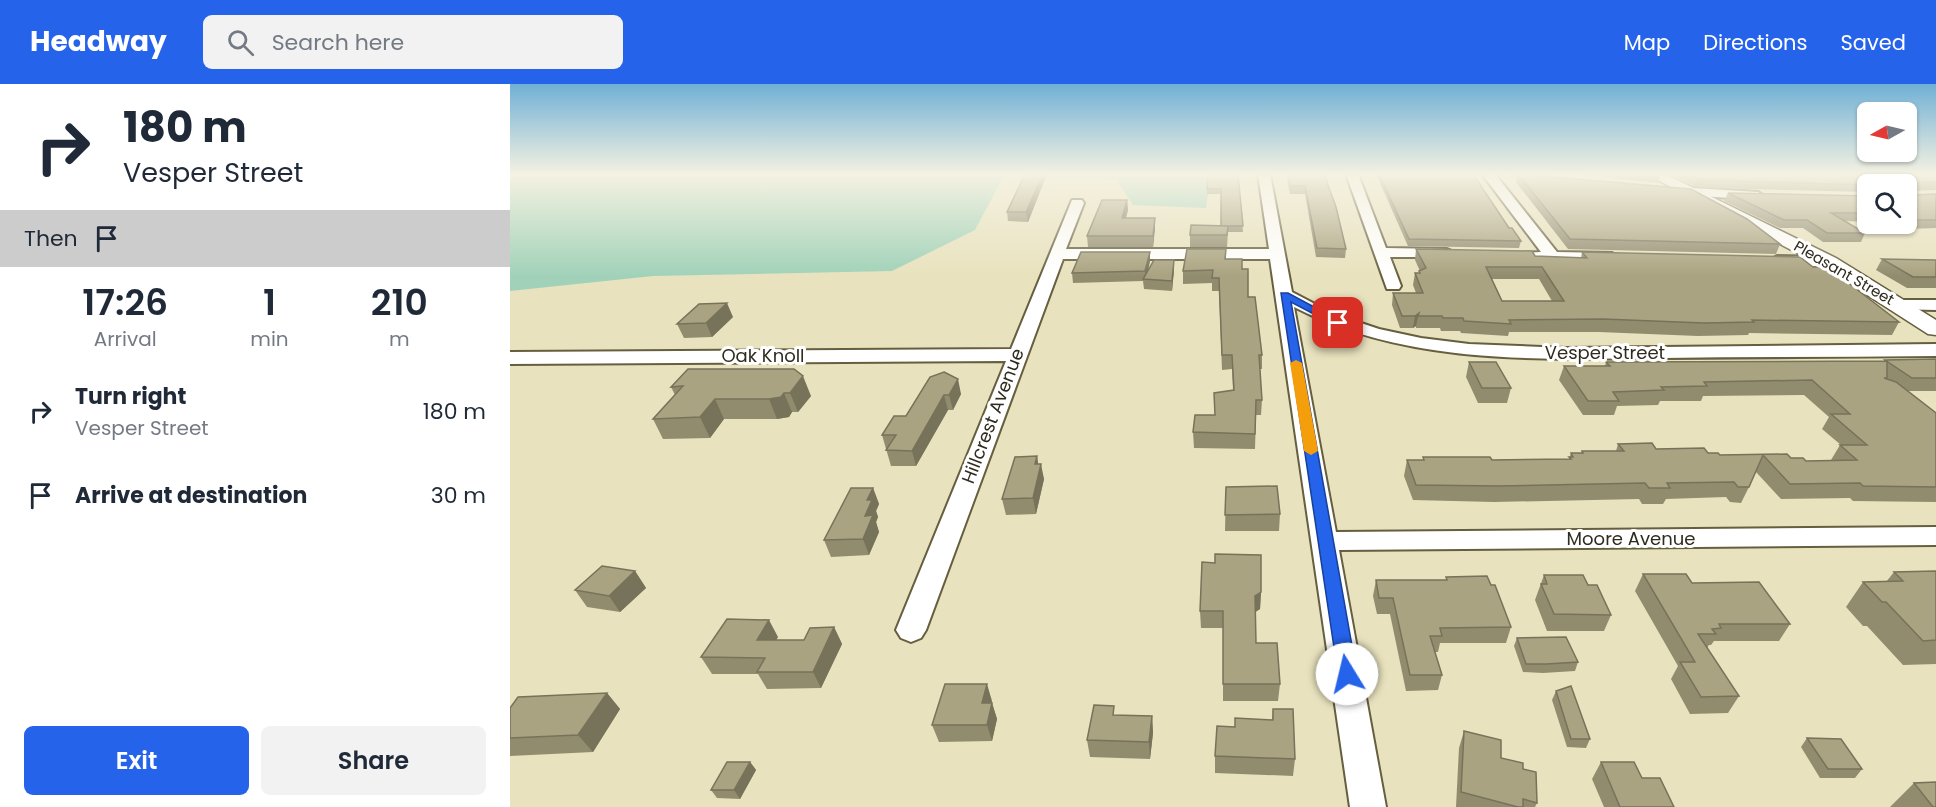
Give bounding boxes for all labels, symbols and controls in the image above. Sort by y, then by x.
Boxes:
search box [203,15,623,69]
text: Headway [30,22,167,61]
icon: search [224,26,257,59]
text: Search here [272,27,404,58]
text: Map [1624,28,1670,57]
text: Directions [1703,28,1807,57]
text: Saved [1840,28,1906,57]
text: 180 m [123,98,247,157]
north arrow [1857,102,1917,162]
map controls [1857,102,1917,234]
icon: right [24,108,102,186]
text: Vesper Street [123,154,303,191]
button: search [1857,174,1917,234]
icon: arrive [90,222,123,255]
text: Then [24,223,78,254]
street label: Pleasant Street [1790,235,1898,310]
text: 17:26 [82,277,168,328]
text: 1 [263,277,276,328]
text: 210 [371,277,428,328]
pin [1312,297,1363,348]
icon: arrive [1321,306,1354,339]
text: Arrival [94,325,157,353]
text: min [250,325,289,353]
text: m [389,325,410,353]
street label: Vesper Street [1545,340,1665,365]
street label: Oak Knoll [721,343,805,368]
street label: Hillcrest Avenue [955,345,1030,487]
text: Turn right [75,381,186,412]
icon: right [24,395,57,428]
text: 180 m [423,396,486,427]
text: Vesper Street [75,414,209,442]
icon: arrive [24,479,57,512]
text: Arrive at destination [75,480,307,511]
text: 30 m [431,480,486,511]
street label: Moore Avenue [1567,526,1695,551]
position arrow [1315,642,1379,706]
button: Exit [24,726,249,795]
button: Share [261,726,486,795]

